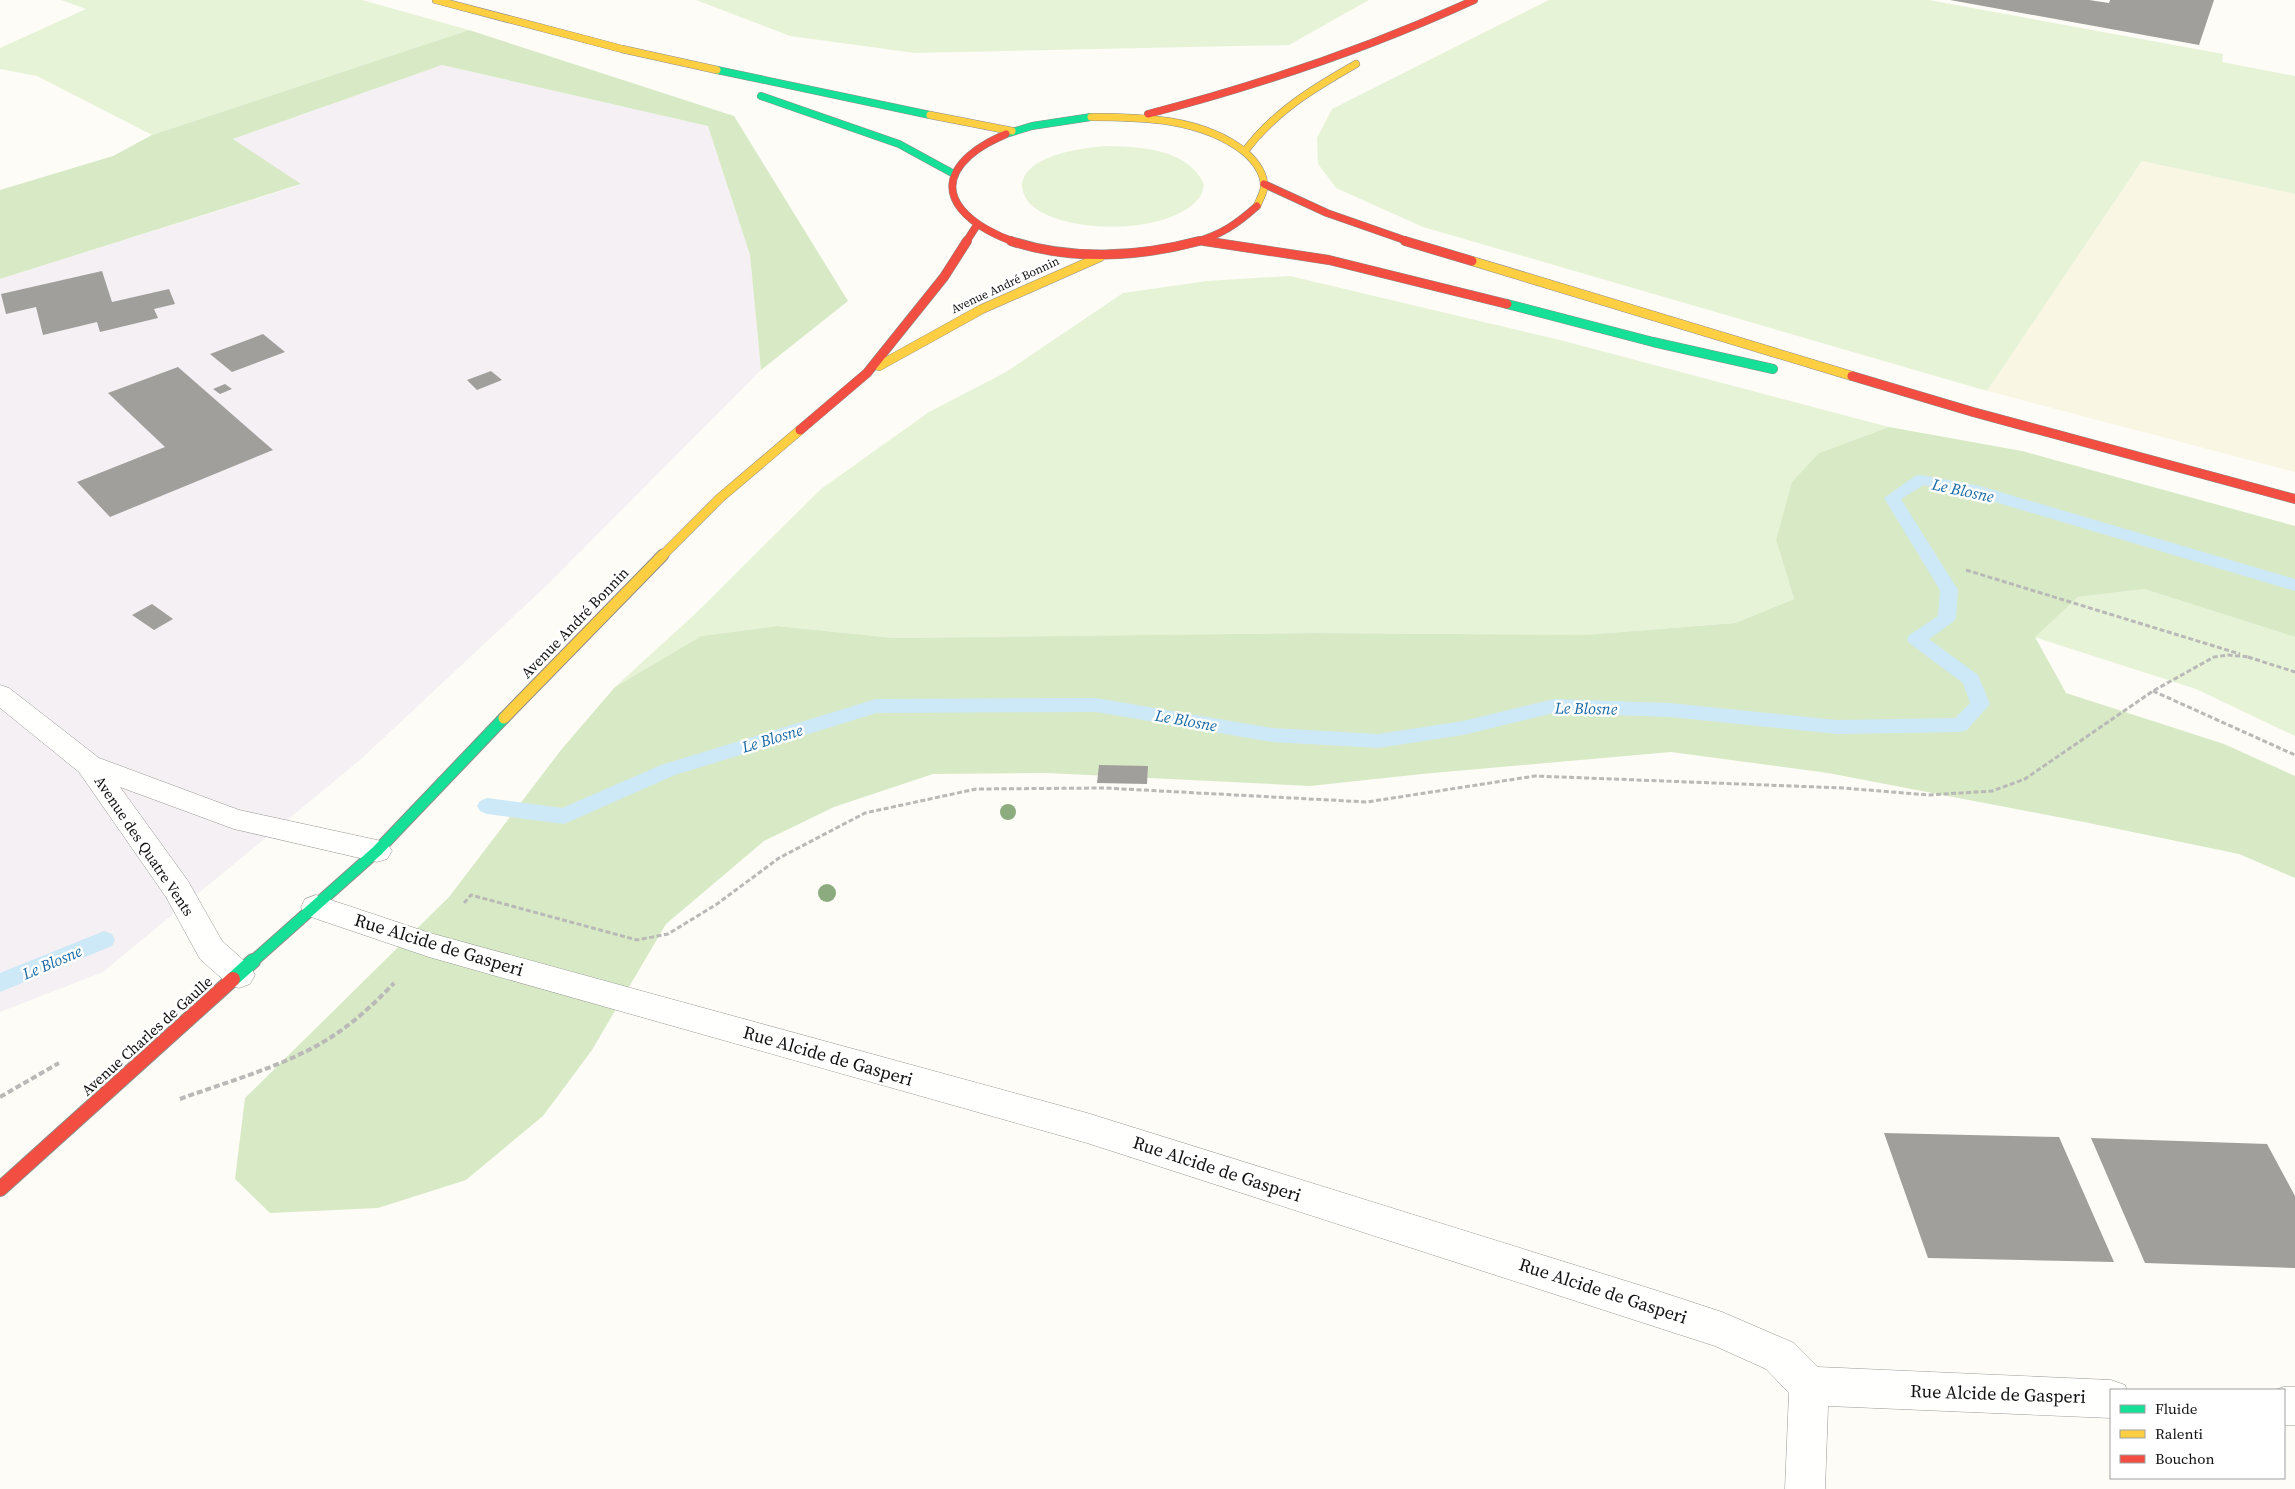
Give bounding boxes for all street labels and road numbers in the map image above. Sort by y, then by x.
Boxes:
street label: Avenue André Bonnin [948,253,1062,317]
street label: Avenue André Bonnin [516,562,633,683]
street label: Avenue des Quatre Vents [90,772,199,920]
street label: Rue Alcide de Gasperi [352,907,527,982]
street label: Avenue Charles de Gaulle [76,971,217,1100]
street label: Rue Alcide de Gasperi [740,1019,916,1092]
street label: Rue Alcide de Gasperi [1130,1130,1305,1208]
street label: Rue Alcide de Gasperi [1516,1252,1691,1330]
street label: Rue Alcide de Gasperi [1910,1378,2086,1409]

